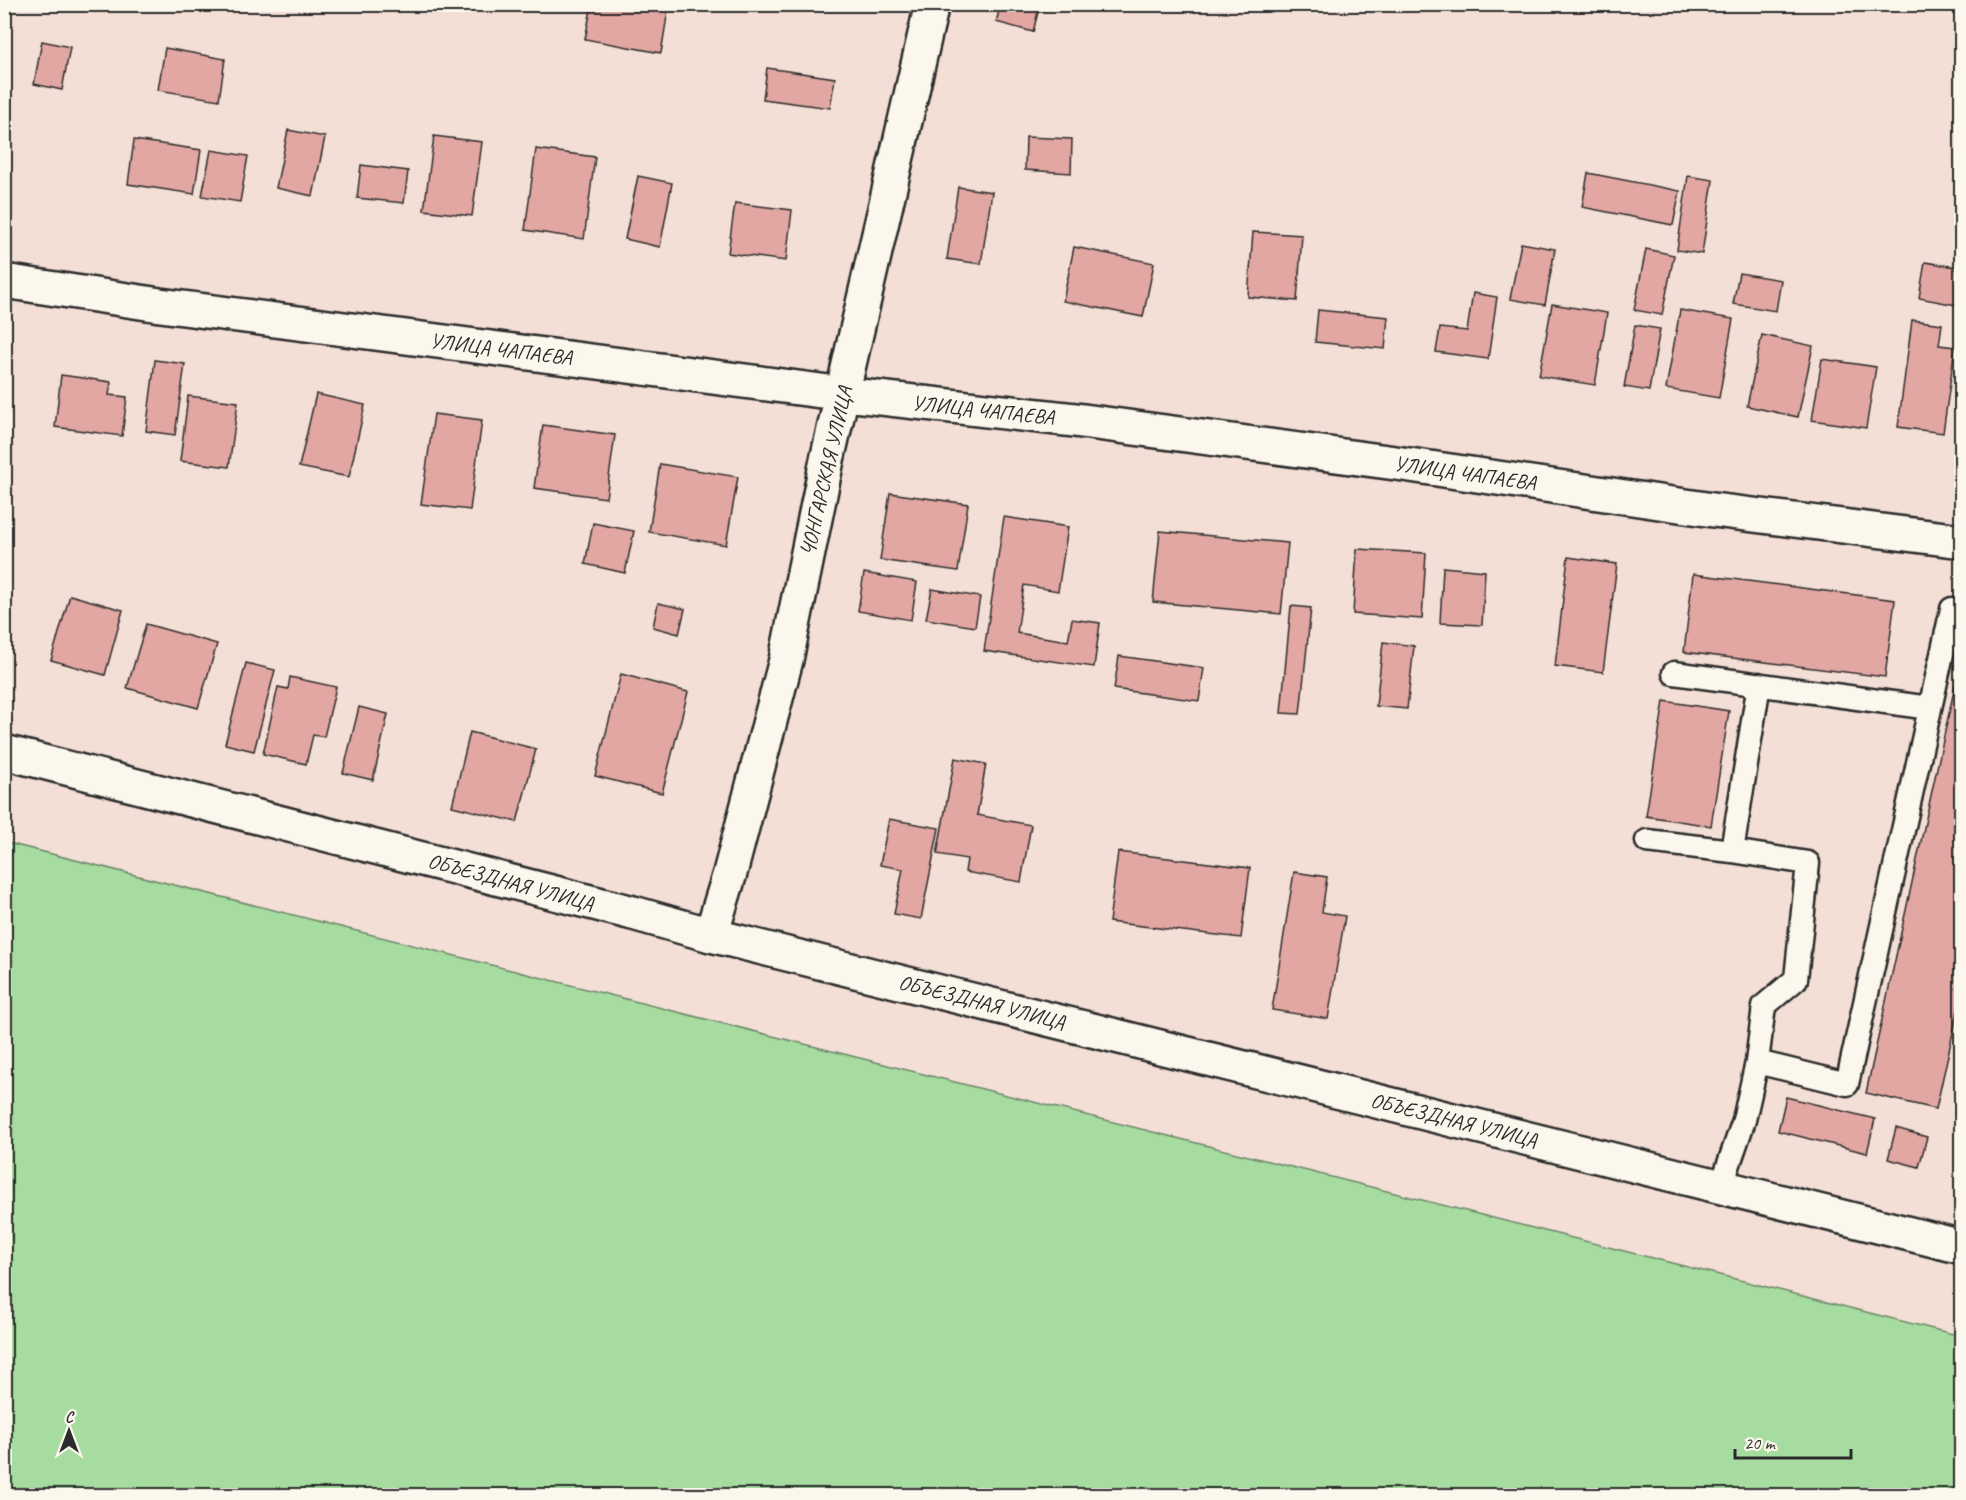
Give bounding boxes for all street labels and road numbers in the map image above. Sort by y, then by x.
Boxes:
street label: УЛИЦА ЧАПАЕВА [429,327,575,371]
street label: ЧОНГАРСКАЯ УЛИЦА [794,383,858,558]
street label: УЛИЦА ЧАПАЕВА [911,390,1057,431]
street label: УЛИЦА ЧАПАЕВА [1393,450,1539,496]
street label: ОБЪЕЗДНАЯ УЛИЦА [425,847,597,917]
street label: ОБЪЕЗДНАЯ УЛИЦА [896,969,1068,1035]
street label: ОБЪЕЗДНАЯ УЛИЦА [1368,1087,1540,1153]

